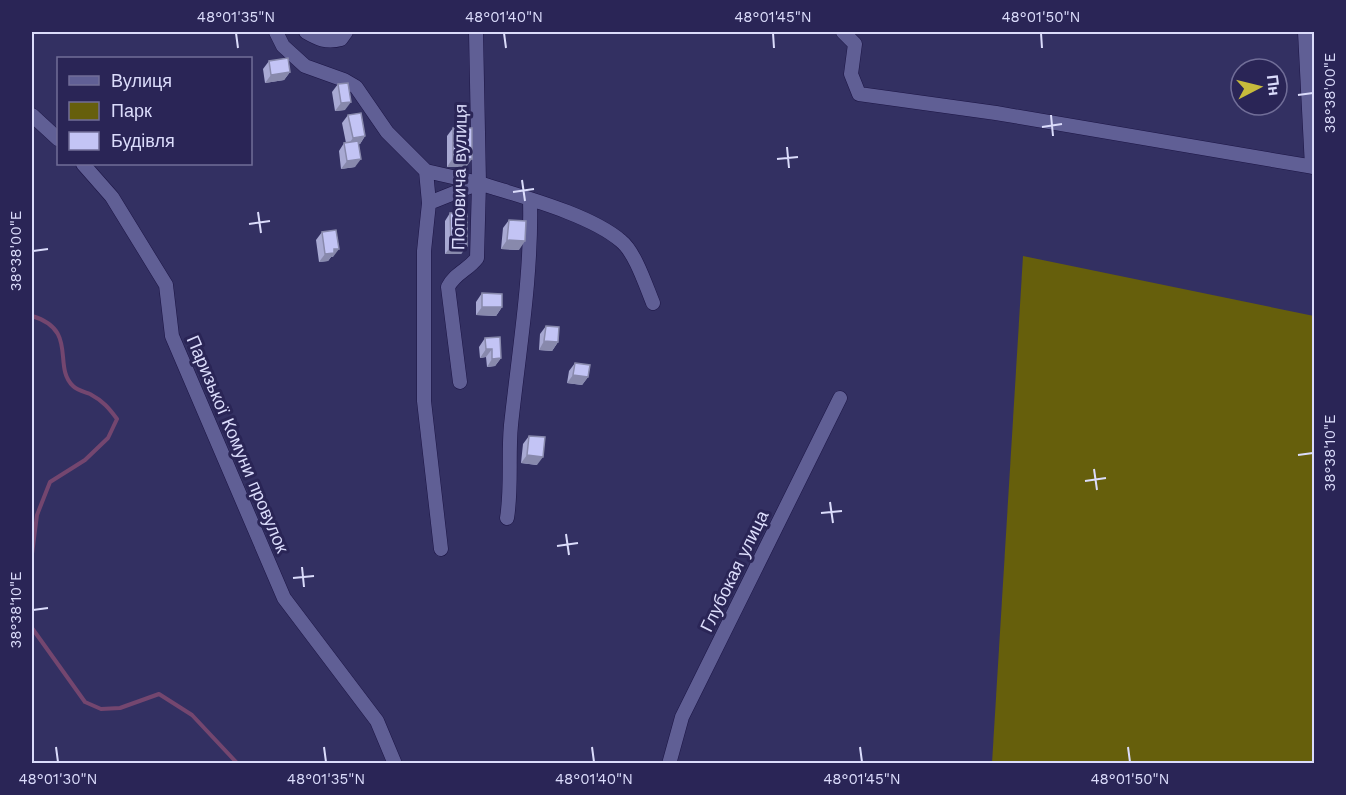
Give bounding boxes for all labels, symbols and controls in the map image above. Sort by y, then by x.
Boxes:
text: 48°01'35"N [197,8,275,26]
text: 48°01'40"N [465,8,543,26]
text: 48°01'45"N [734,8,812,26]
text: 48°01'50"N [1001,8,1081,26]
text: 38°38'00"E [1321,53,1339,133]
legend [57,57,252,165]
north arrow [1229,57,1289,117]
text: Вулиця [111,70,172,91]
text: Пн [1263,74,1284,97]
text: Парк [111,100,152,121]
street label: Поповича вулиця [447,104,471,250]
text: Будівля [111,130,175,151]
text: 38°38'00"E [7,211,25,291]
street label: Паризької Комуни провулок [183,332,293,556]
text: 38°38'10"E [1321,414,1339,492]
street label: Глубокая улица [696,506,773,635]
text: 38°38'10"E [7,571,25,649]
text: 48°01'30"N [18,770,98,788]
text: 48°01'35"N [287,770,365,788]
text: 48°01'40"N [555,770,633,788]
text: 48°01'45"N [823,770,901,788]
text: 48°01'50"N [1090,770,1170,788]

